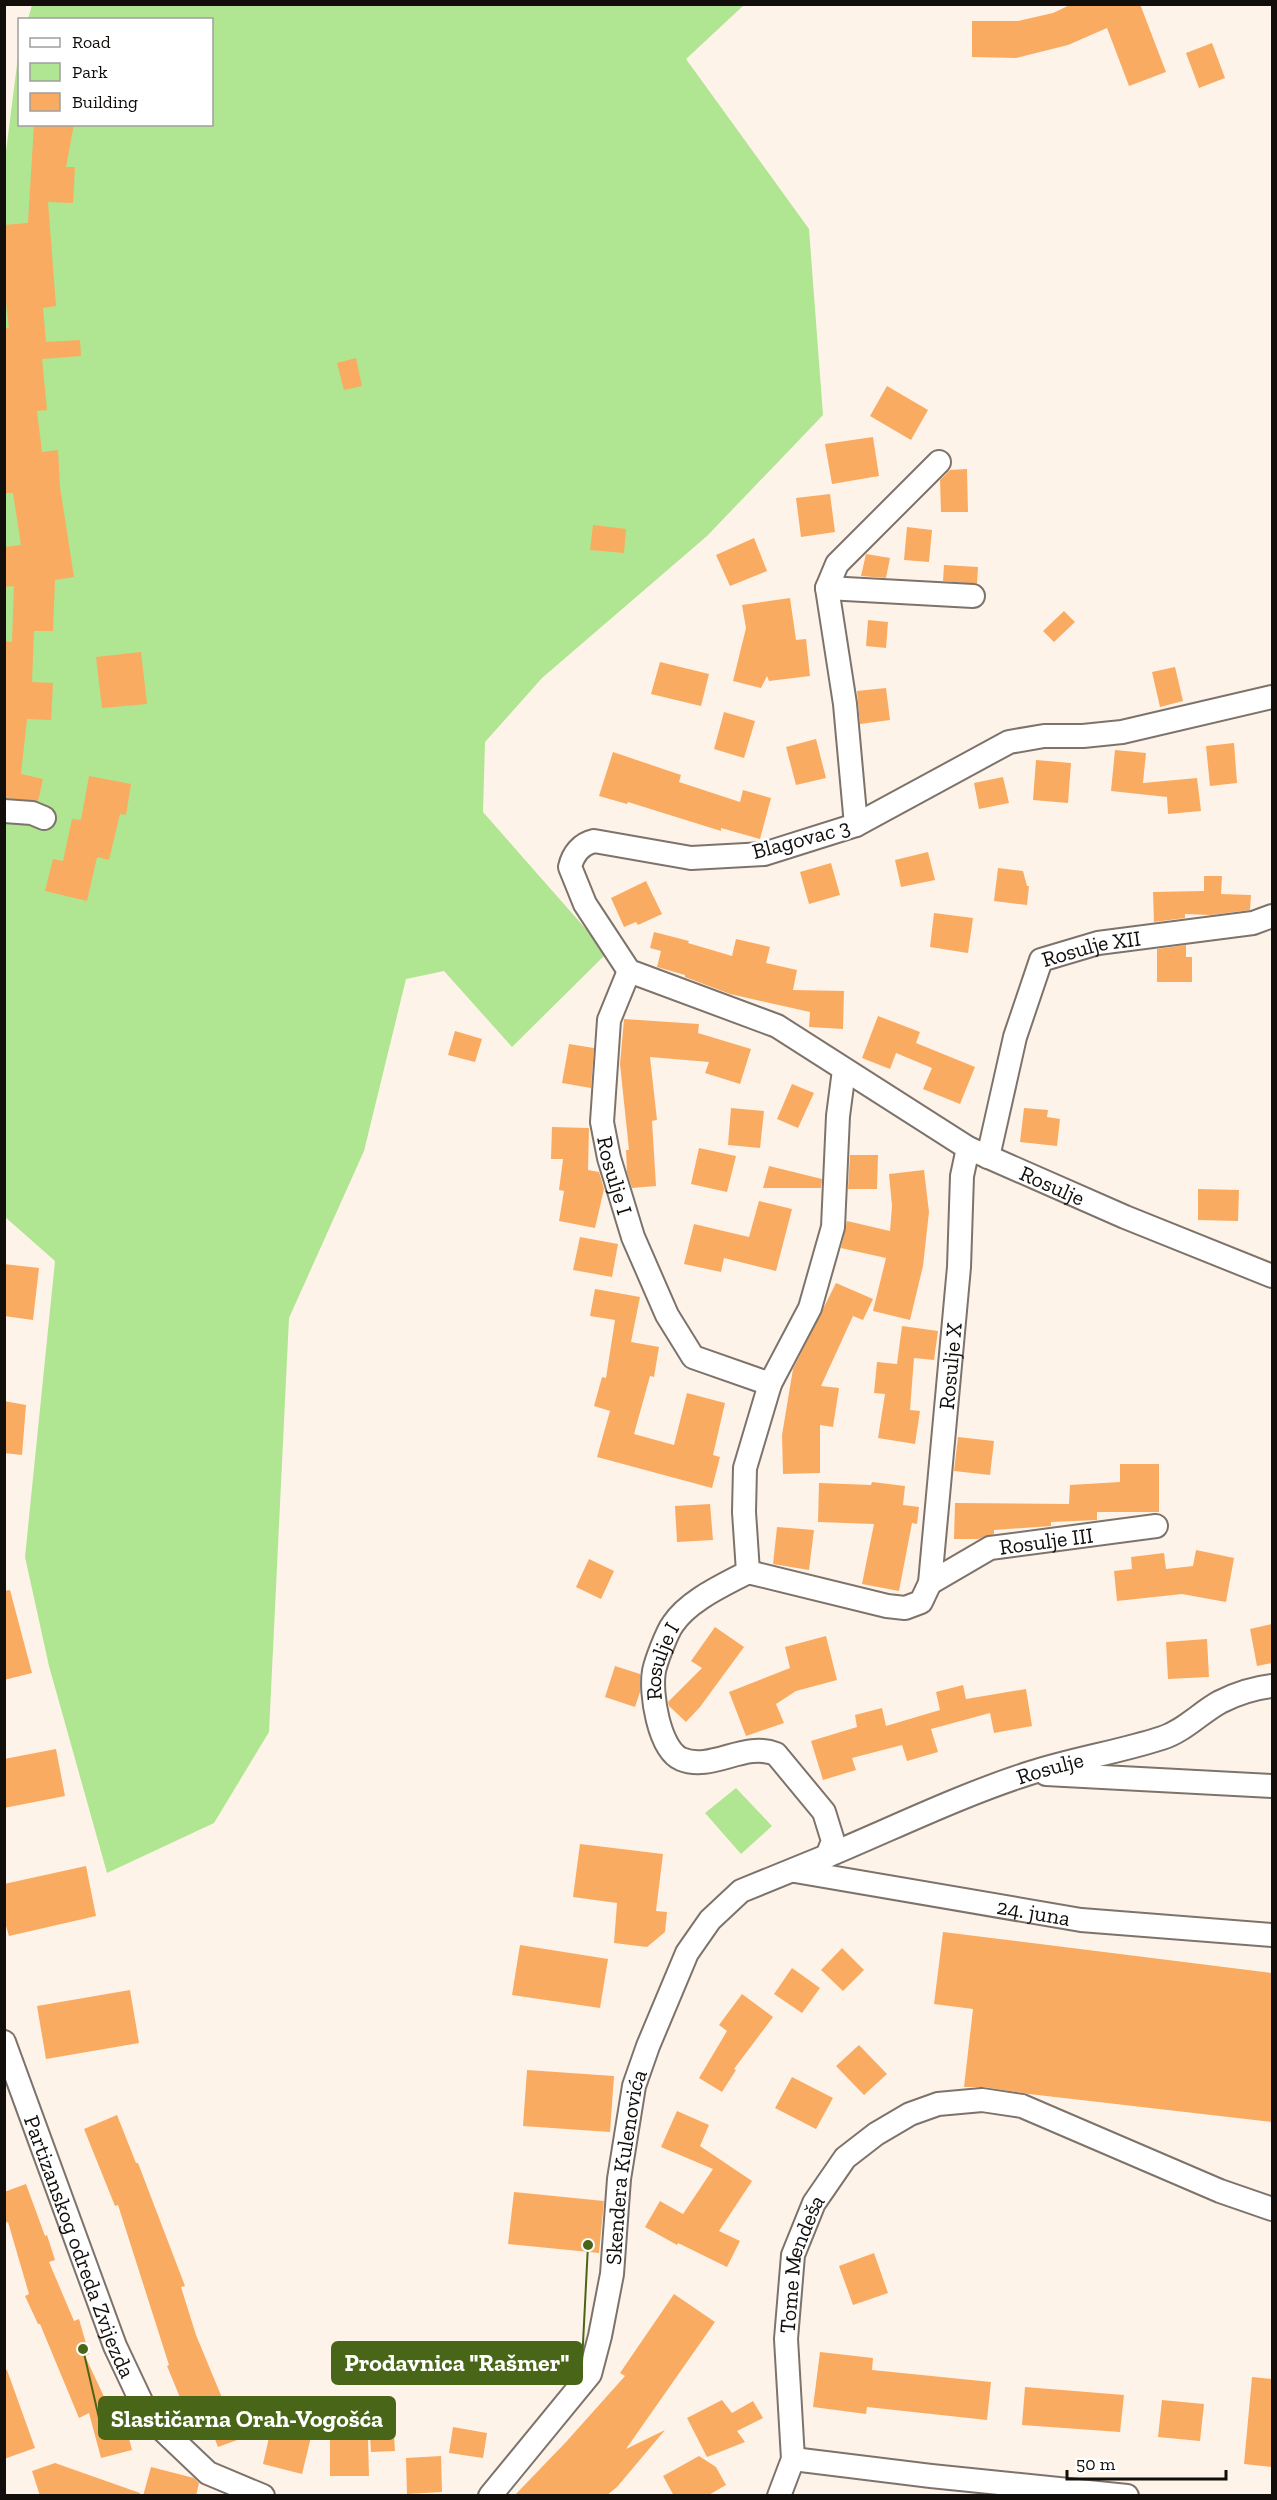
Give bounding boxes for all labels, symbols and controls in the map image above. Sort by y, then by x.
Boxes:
legend [18,18,213,126]
text: Road [72,31,111,53]
text: Park [72,61,108,83]
text: Building [72,91,138,113]
street label: Blagovac 3 [749,813,853,865]
street label: Rosulje XII [1038,924,1142,973]
street label: Rosulje I [592,1134,639,1218]
street label: Rosulje [1016,1159,1089,1211]
street label: Rosulje X [932,1322,967,1411]
street label: Rosulje III [997,1521,1095,1560]
street label: Rosulje I [639,1617,685,1701]
street label: Rosulje [1013,1745,1086,1790]
street label: 24. juna [995,1892,1073,1931]
street label: Skendera Kulenovića [599,2065,652,2266]
street label: Partizanskog odreda Zvijezda [18,2111,142,2382]
street label: Tome Mendeša [773,2188,830,2334]
callout: Prodavnica "Rašmer" [332,2342,582,2384]
text: Prodavnica "Rašmer" [344,2348,570,2377]
callout: Slastičarna Orah-Vogošća [99,2397,395,2439]
text: Slastičarna Orah-Vogošća [111,2404,383,2433]
scale bar [1067,2443,1226,2481]
text: 50 m [1076,2453,1116,2475]

